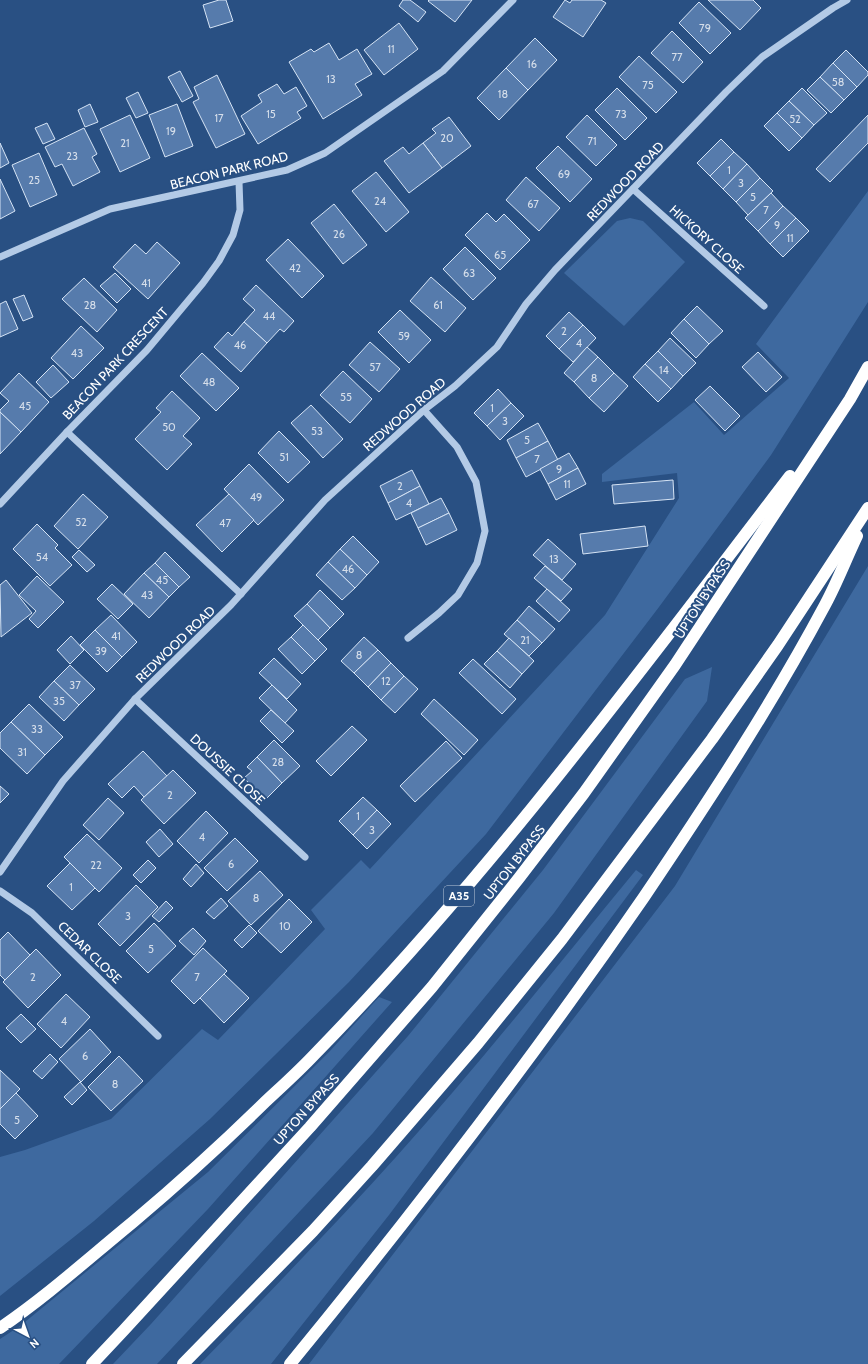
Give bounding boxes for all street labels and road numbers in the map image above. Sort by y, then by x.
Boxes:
street label: REDWOOD ROAD [583,138,667,224]
street label: BEACON PARK ROAD [168,148,290,192]
street label: HICKORY CLOSE [667,201,747,277]
street label: BEACON PARK CRESCENT [59,303,171,422]
street label: REDWOOD ROAD [359,374,449,454]
street label: UPTON BYPASS [671,556,734,641]
street label: REDWOOD ROAD [132,602,218,686]
street label: DOUSSIE CLOSE [187,730,269,808]
street label: UPTON BYPASS [480,821,548,903]
road number: A35 [444,886,474,906]
street label: CEDAR CLOSE [55,918,125,986]
street label: UPTON BYPASS [270,1070,342,1148]

